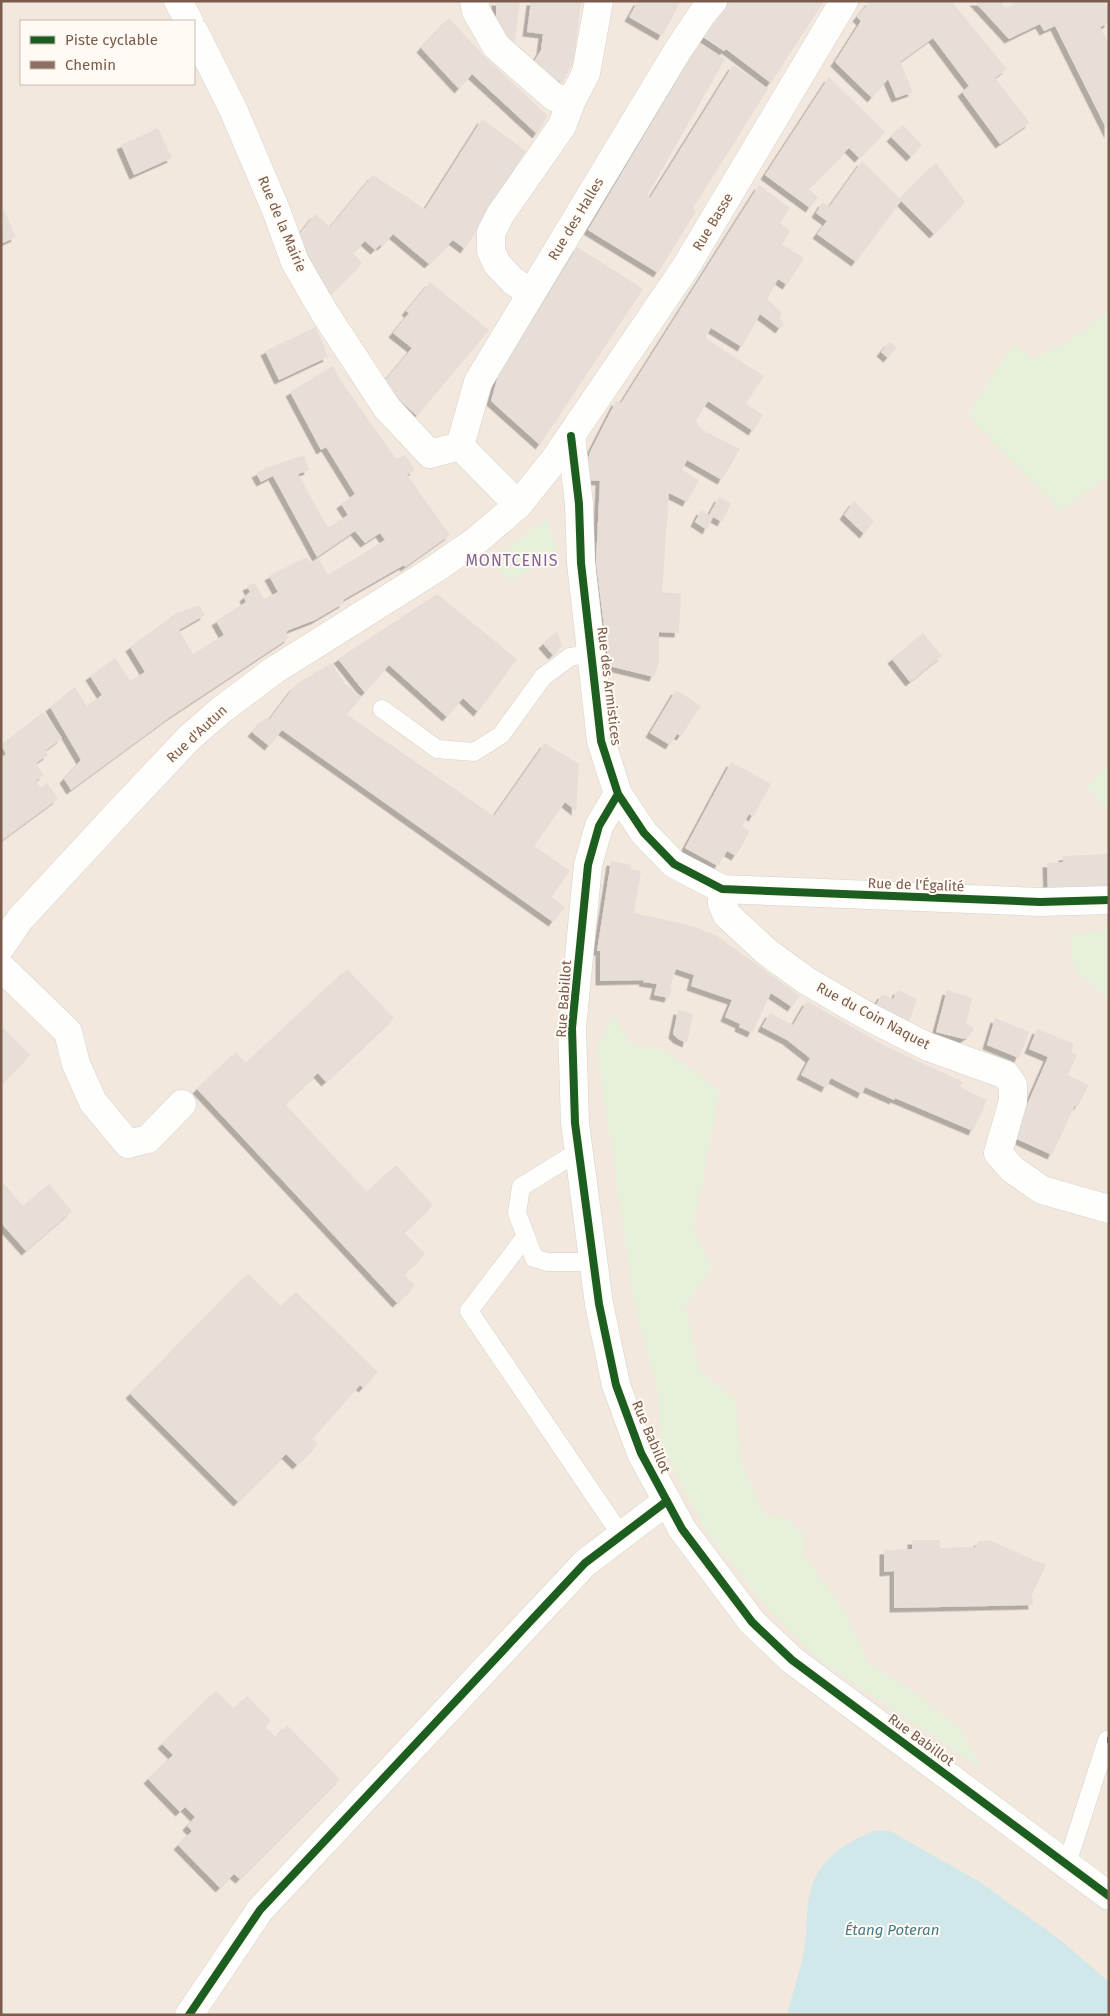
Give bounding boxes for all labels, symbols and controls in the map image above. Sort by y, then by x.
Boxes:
legend [20,20,195,85]
text: Piste cyclable [65,31,158,49]
text: Chemin [65,56,116,74]
street label: Rue de la Mairie [254,174,310,274]
street label: Rue des Halles [545,174,608,263]
street label: Rue Basse [689,190,737,254]
district label: MONTCENIS [466,551,558,570]
street label: Rue des Armistices [593,626,625,747]
street label: Rue d'Autun [163,702,231,766]
street label: Rue de l'Égalité [867,874,965,895]
street label: Rue Babillot [553,959,575,1038]
street label: Rue du Coin Naquet [813,979,934,1054]
street label: Rue Babillot [628,1398,674,1477]
street label: Rue Babillot [885,1710,958,1770]
water label: Étang Poteran [845,1921,939,1939]

